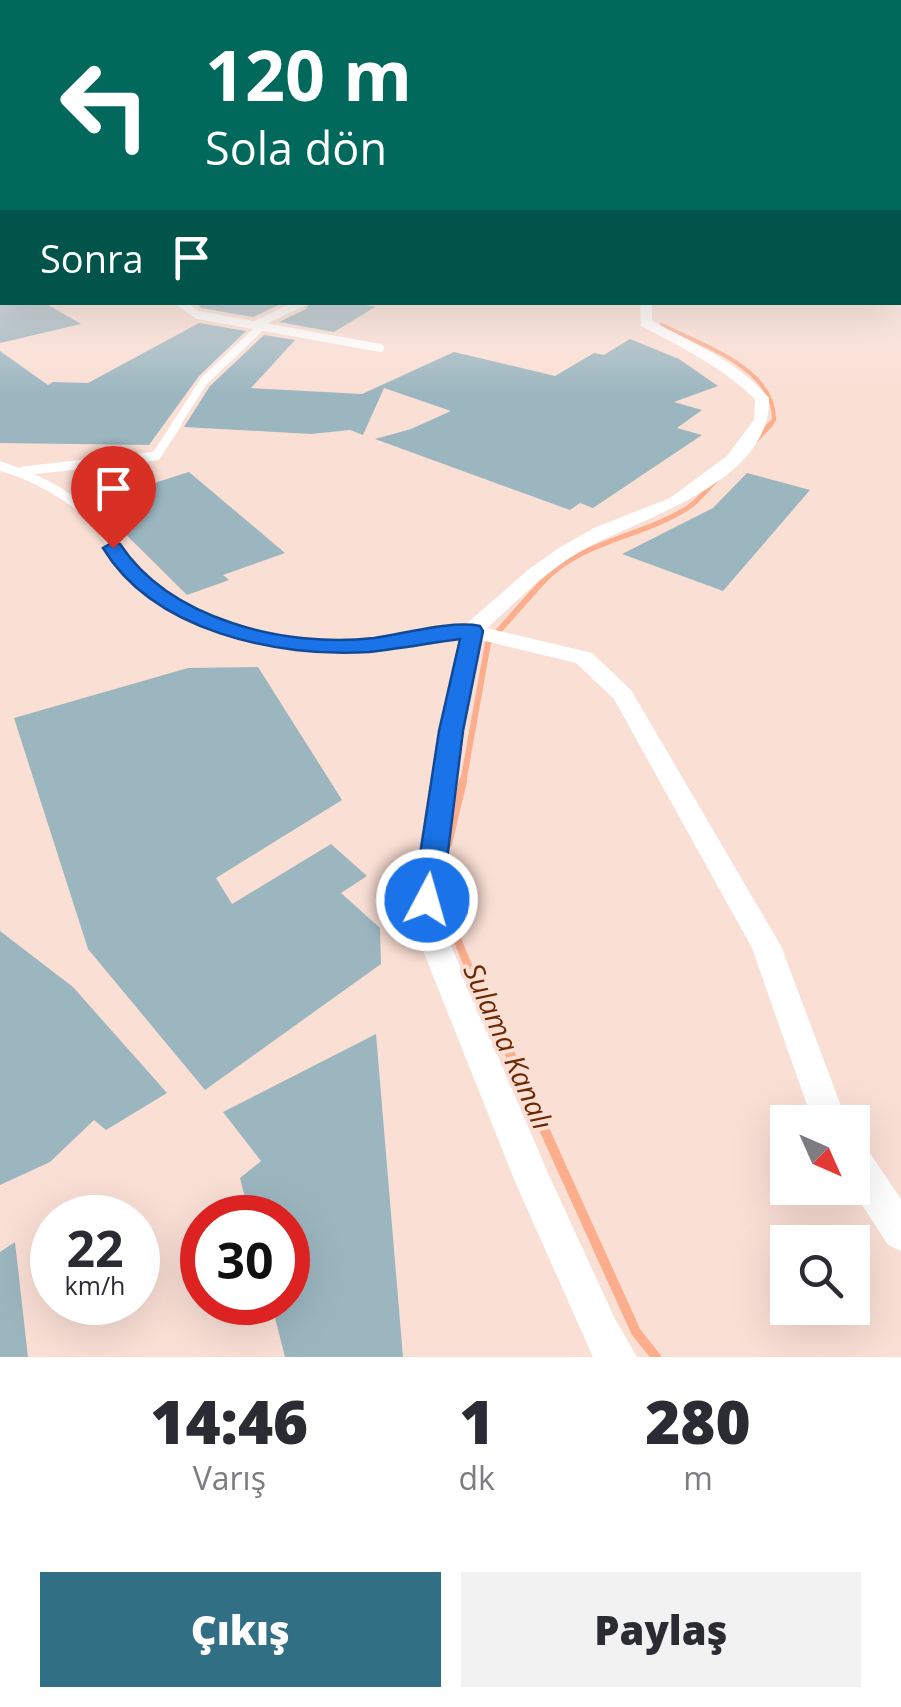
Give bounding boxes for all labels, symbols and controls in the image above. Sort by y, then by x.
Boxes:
text: 120 m [205,26,412,122]
icon: left [40,40,170,170]
text: Sola dön [205,117,387,178]
icon: arrive [164,230,219,285]
text: Sonra [40,232,144,284]
pin [71,446,156,549]
icon: arrive [86,461,141,516]
position arrow [375,848,479,952]
water label: Sulama Kanalı [455,957,563,1135]
north arrow [770,1105,870,1205]
map controls [770,1105,870,1325]
speed limit sign: 30 [180,1195,310,1325]
text: 22 [66,1214,124,1282]
button: search [770,1225,870,1325]
text: km/h [65,1268,125,1302]
text: 14:46 [150,1380,308,1462]
text: 1 [459,1380,494,1462]
text: 280 [645,1380,751,1462]
text: Varış [193,1456,266,1499]
text: dk [459,1456,495,1499]
text: m [683,1456,713,1499]
button: Çıkış [40,1572,441,1687]
button: Paylaş [461,1572,861,1687]

